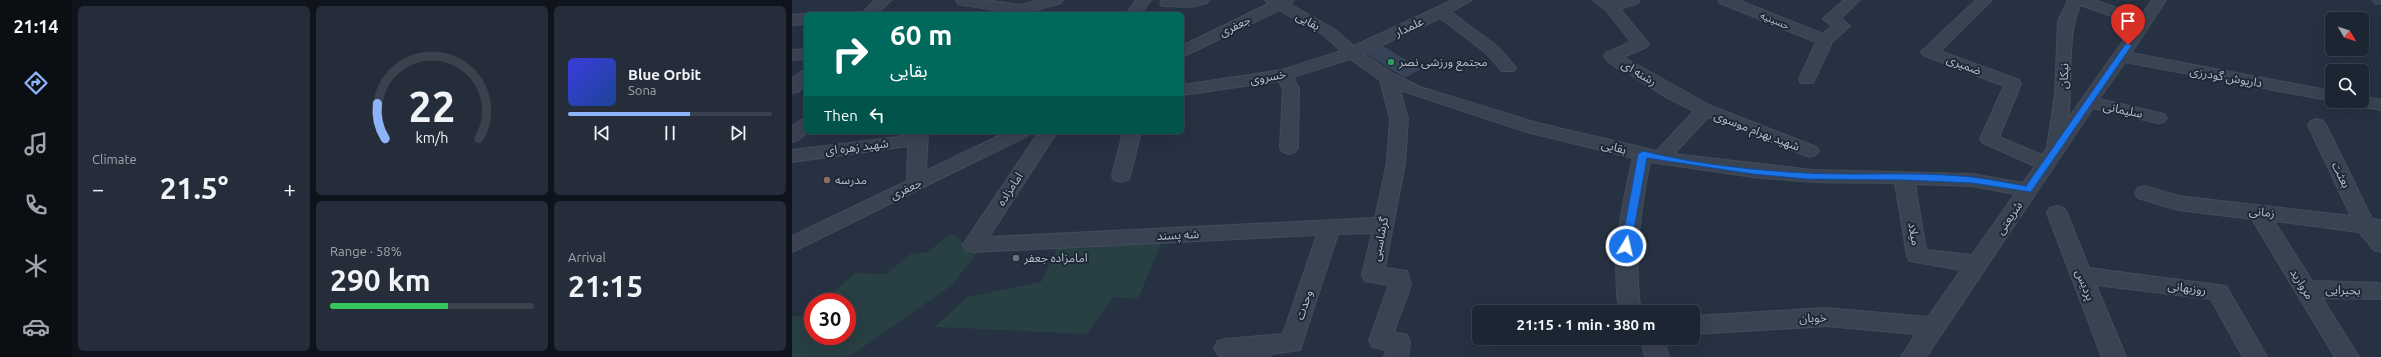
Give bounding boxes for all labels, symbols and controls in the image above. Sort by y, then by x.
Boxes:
pin [2111,4,2145,45]
street label: بقایی [1294,9,1322,33]
street label: حسینیه [1759,10,1791,31]
icon: arrive [2117,10,2139,32]
street label: جعفری [1217,12,1253,40]
north arrow [2325,12,2369,56]
map controls [2325,12,2369,108]
street label: علمدار [1391,14,1426,40]
text: 21:14 [13,16,59,36]
text: 60 m [890,19,952,50]
icon: right [824,28,876,80]
street label: ضمیری [1945,52,1984,78]
place label: مجتمع ورزشی نصر [1398,55,1488,71]
marker: مجتمع ورزشی نصر [1386,57,1396,67]
street label: رشنه ای [1619,57,1659,89]
text: بقایی [890,60,928,80]
street label: نیکان [2057,63,2072,89]
street label: داریوش گودرزی [2189,64,2264,90]
button: search [2325,64,2369,108]
text: Blue Orbit [628,66,701,83]
street label: خسروی [1249,67,1287,87]
icon: directions [22,69,50,97]
text: 22 [409,82,455,129]
text: Sona [628,83,657,97]
street label: سلیمانی [2102,99,2144,121]
icon: left [866,104,888,126]
text: Then [824,107,858,124]
street label: شهید بهرام موسوی [1712,108,1802,156]
icon: previous [591,122,613,144]
icon: pause [659,122,681,144]
icon: next [727,122,749,144]
text: km/h [416,129,448,145]
icon: music [22,130,50,158]
street label: شهید زهره ای [824,136,890,158]
street label: بقایی [1600,137,1628,157]
text: Climate [92,152,137,166]
street label: بعثت [2329,160,2353,190]
street label: امامزاده [994,170,1026,208]
text: 21.5° [160,171,228,205]
place label: مدرسه [835,173,867,187]
marker: مدرسه [822,175,832,185]
street label: جعفری [888,175,924,203]
text: − [92,176,104,201]
text: + [284,176,296,201]
icon: phone [22,191,50,219]
street label: شریعتی [1993,199,2025,237]
street label: زمانی [2248,204,2276,220]
street label: گرشاسبی [1369,215,1391,262]
street label: میلاد [1905,221,1923,247]
position arrow [1605,225,1647,267]
street label: شه پسند [1157,227,1200,244]
text: Range · 58% [330,244,402,258]
text: Arrival [568,250,606,264]
place label: امامزاده جعفر [1023,251,1088,265]
icon: climate [22,252,50,280]
marker: امامزاده جعفر [1011,253,1021,263]
text: 290 km [330,263,431,297]
street label: مروارید [2287,266,2317,302]
street label: پردیس [2071,267,2098,303]
text: 21:15 [568,269,643,303]
street label: روزبهانی [2167,279,2207,297]
street label: بحیرایی [2325,282,2361,298]
street label: وحدت [1293,288,1315,322]
speed limit sign: 30 [804,293,856,345]
street label: خوبان [1799,311,1827,326]
icon: car [22,313,50,341]
text: 21:15 · 1 min · 380 m [1517,316,1655,333]

